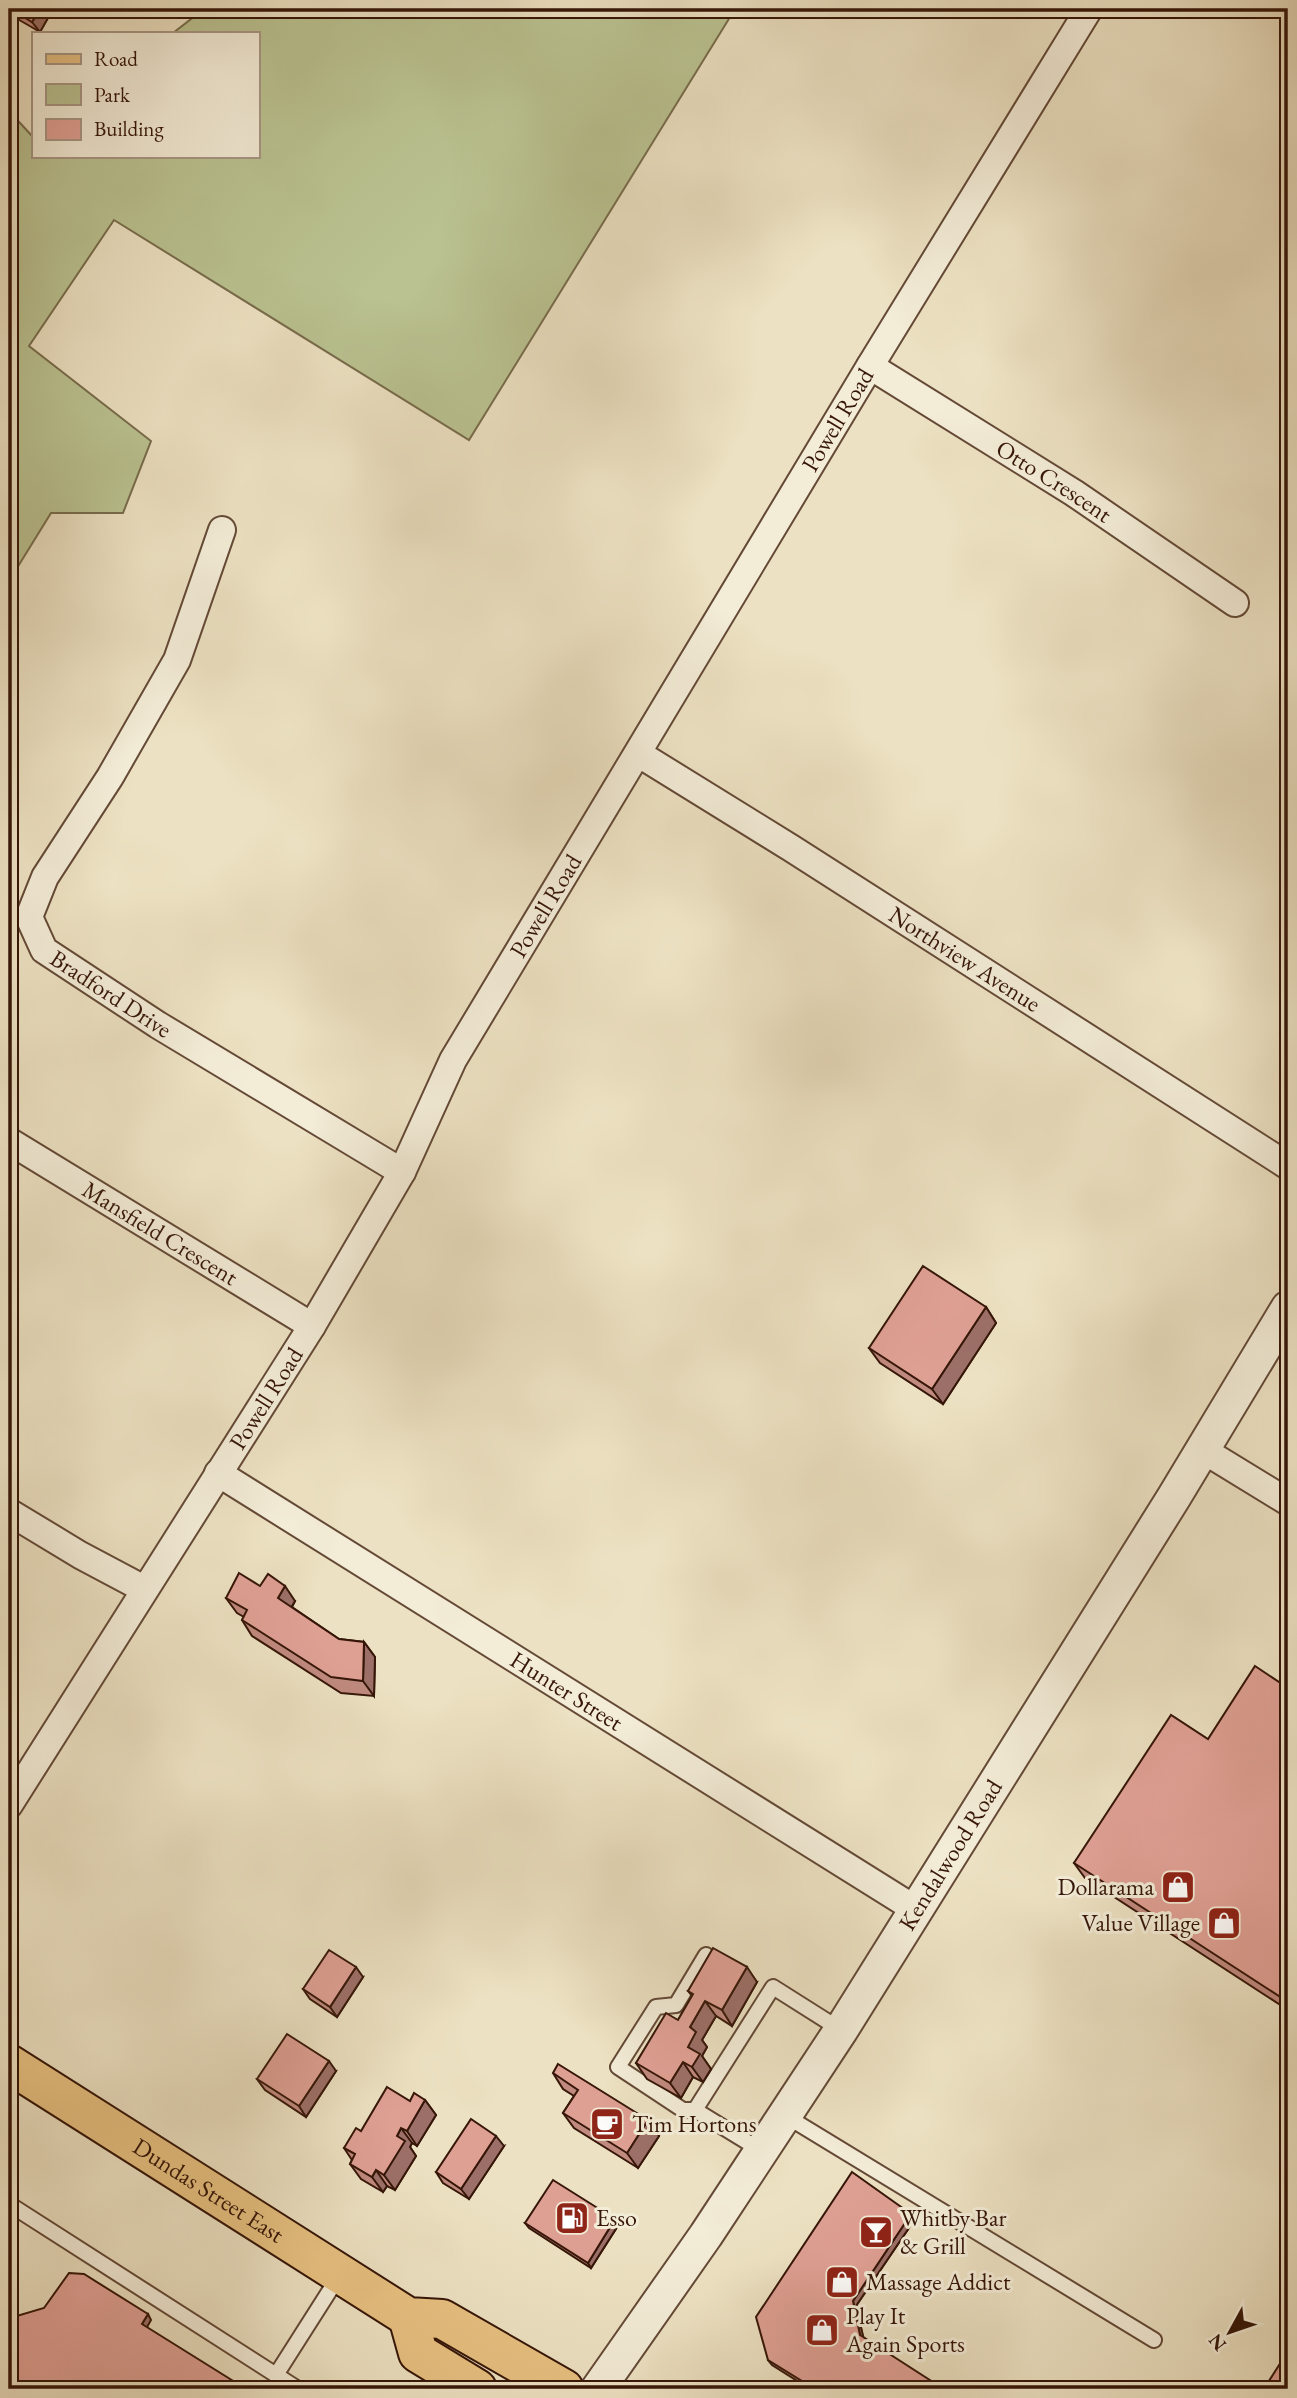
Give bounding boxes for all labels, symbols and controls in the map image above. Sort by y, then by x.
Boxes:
legend [32,32,259,158]
text: Road [94,45,138,72]
text: Park [94,81,131,108]
text: Building [94,115,164,142]
street label: Powell Road [794,361,881,477]
street label: Otto Crescent [991,432,1118,530]
street label: Powell Road [502,847,589,963]
street label: Northview Avenue [883,899,1047,1019]
street label: Bradford Drive [44,942,177,1045]
street label: Mansfield Crescent [77,1173,244,1292]
street label: Powell Road [222,1340,310,1455]
street label: Hunter Street [505,1644,629,1738]
street label: Kendalwood Road [891,1772,1009,1936]
shop icon: Dollarama [1159,1868,1197,1906]
place label: Dollarama [1057,1871,1154,1902]
shop icon: Value Village [1205,1904,1243,1942]
place label: Value Village [1082,1907,1200,1938]
cafe icon: Tim Hortons [588,2105,626,2143]
place label: Tim Hortons [632,2108,757,2139]
street label: Dundas Street East [127,2130,290,2250]
fuel station icon: Esso [553,2199,591,2237]
place label: Esso [596,2202,637,2233]
place label: Whitby Bar & Grill [900,2202,1007,2261]
bar icon: Whitby Bar & Grill [857,2213,895,2251]
shop icon: Massage Addict [823,2263,861,2301]
place label: Massage Addict [866,2266,1011,2297]
north arrow [1196,2296,1266,2366]
place label: Play It Again Sports [845,2300,965,2359]
shop icon: Play It Again Sports [803,2311,841,2349]
text: N [1202,2328,1232,2357]

